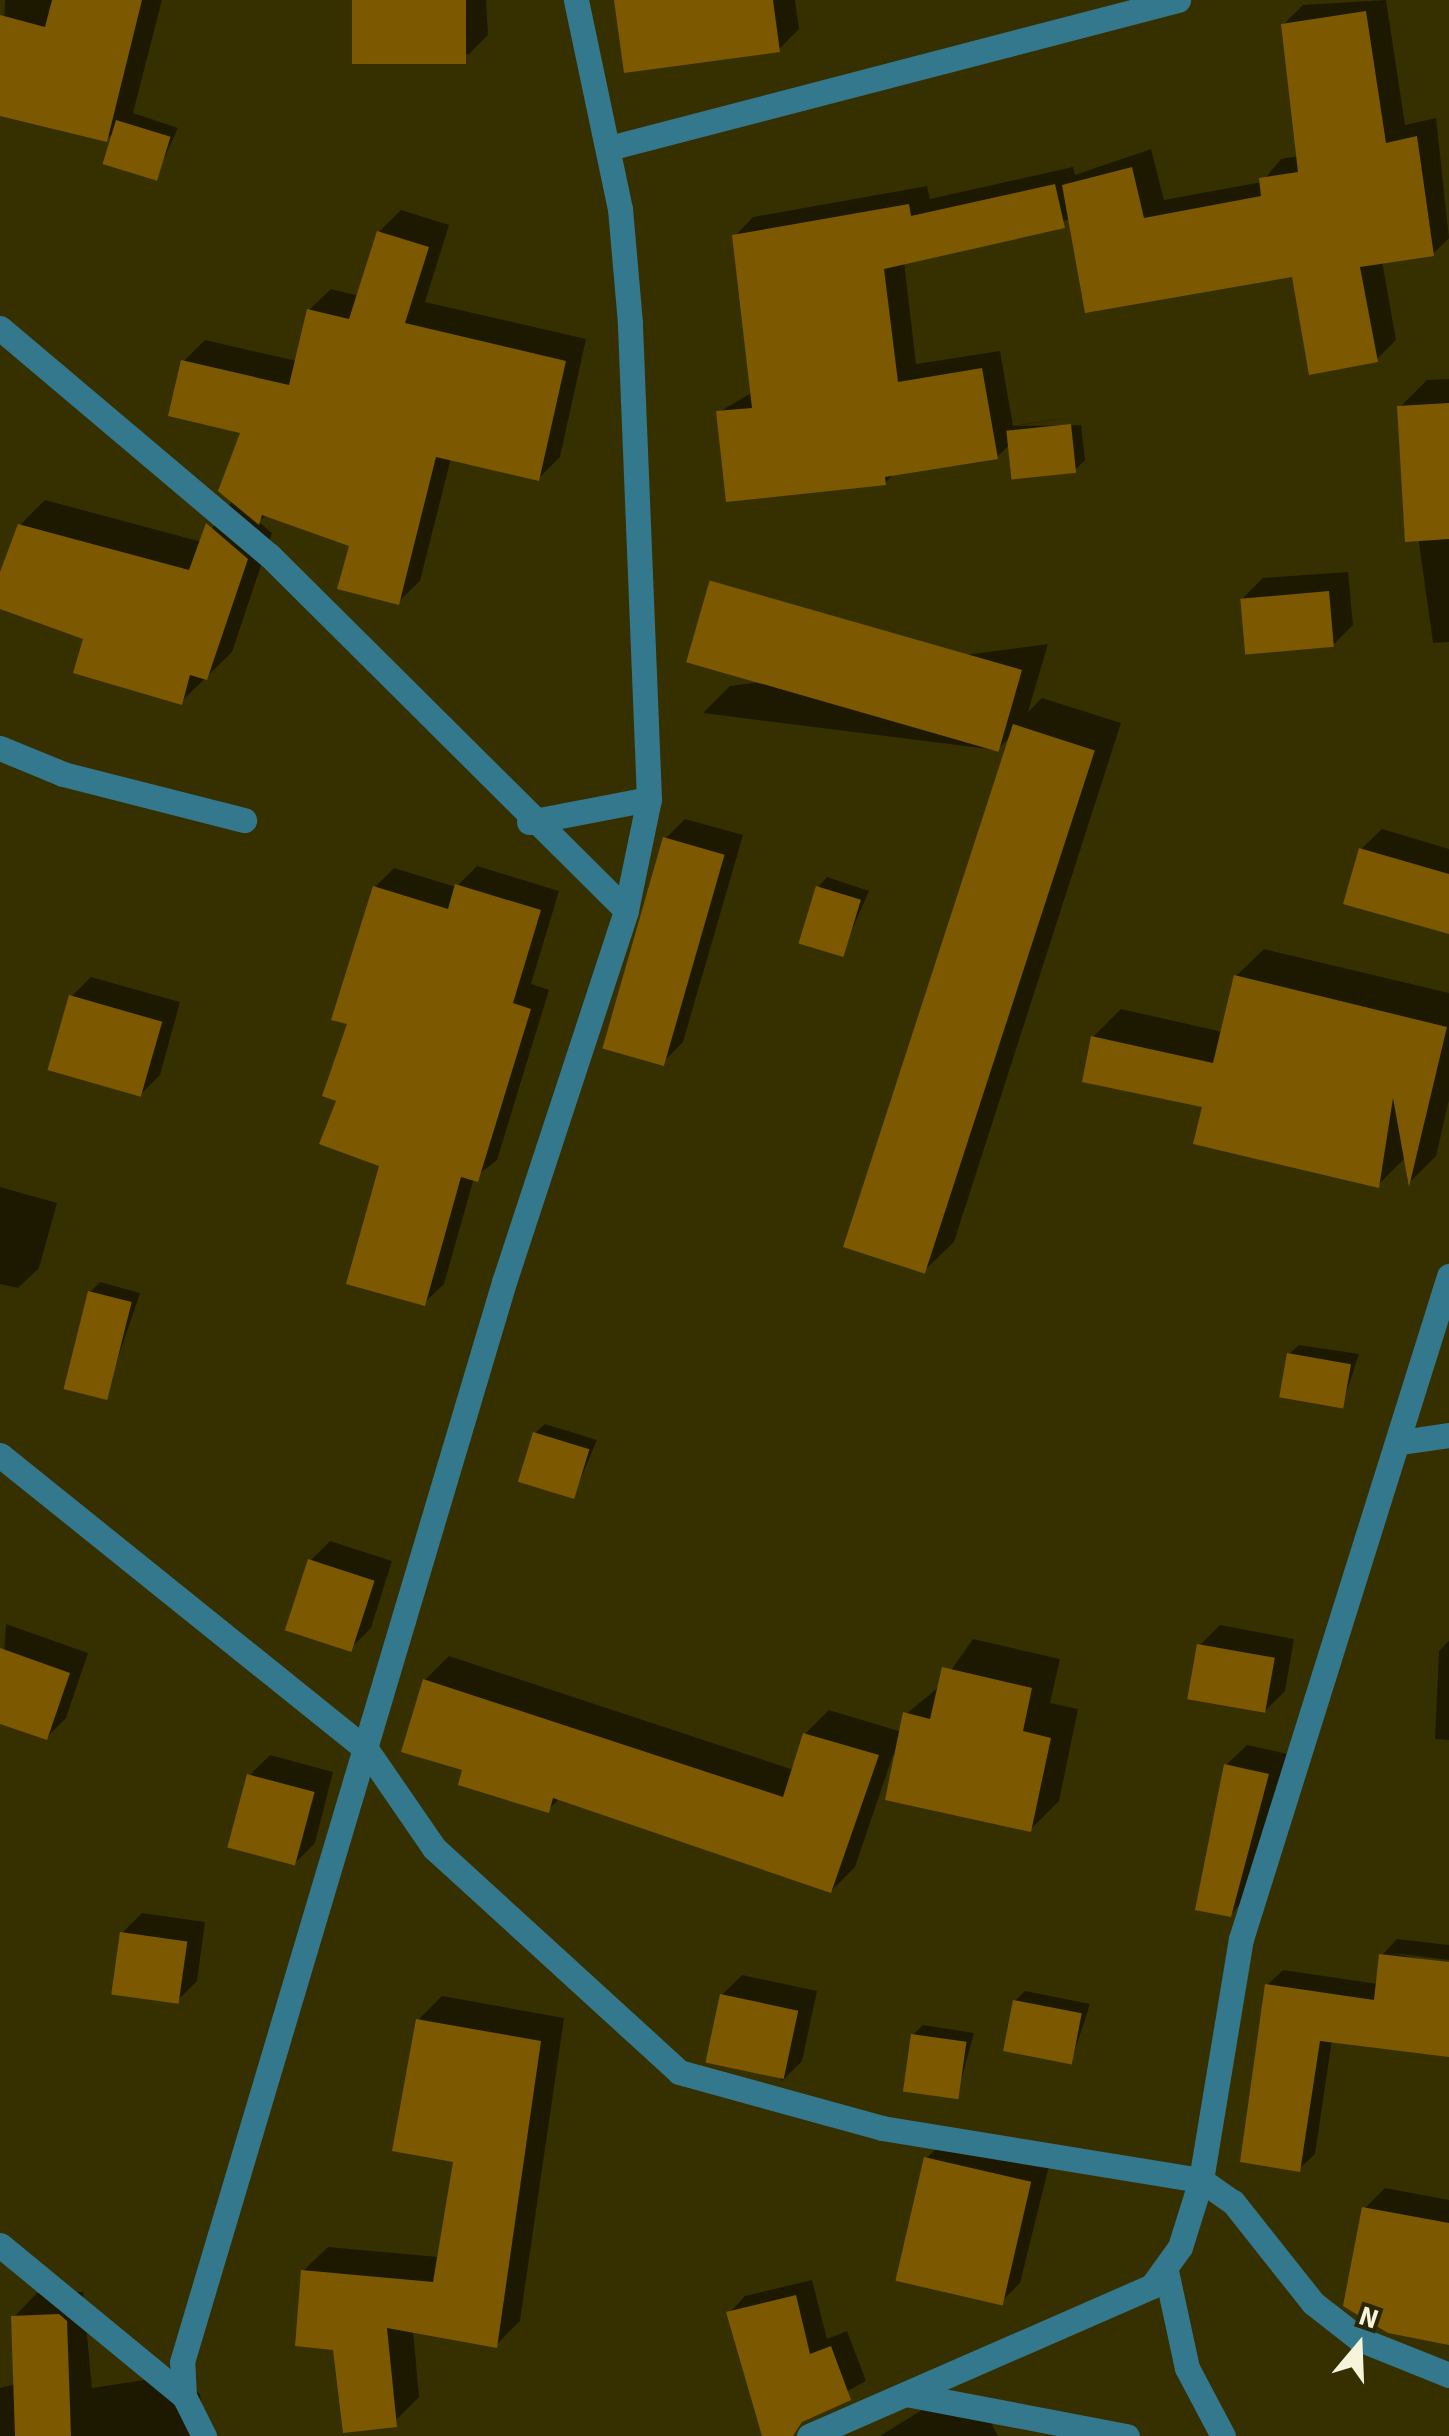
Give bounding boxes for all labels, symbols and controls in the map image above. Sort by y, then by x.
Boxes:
north arrow [1309,2296,1409,2396]
text: N [1353,2296,1384,2340]

